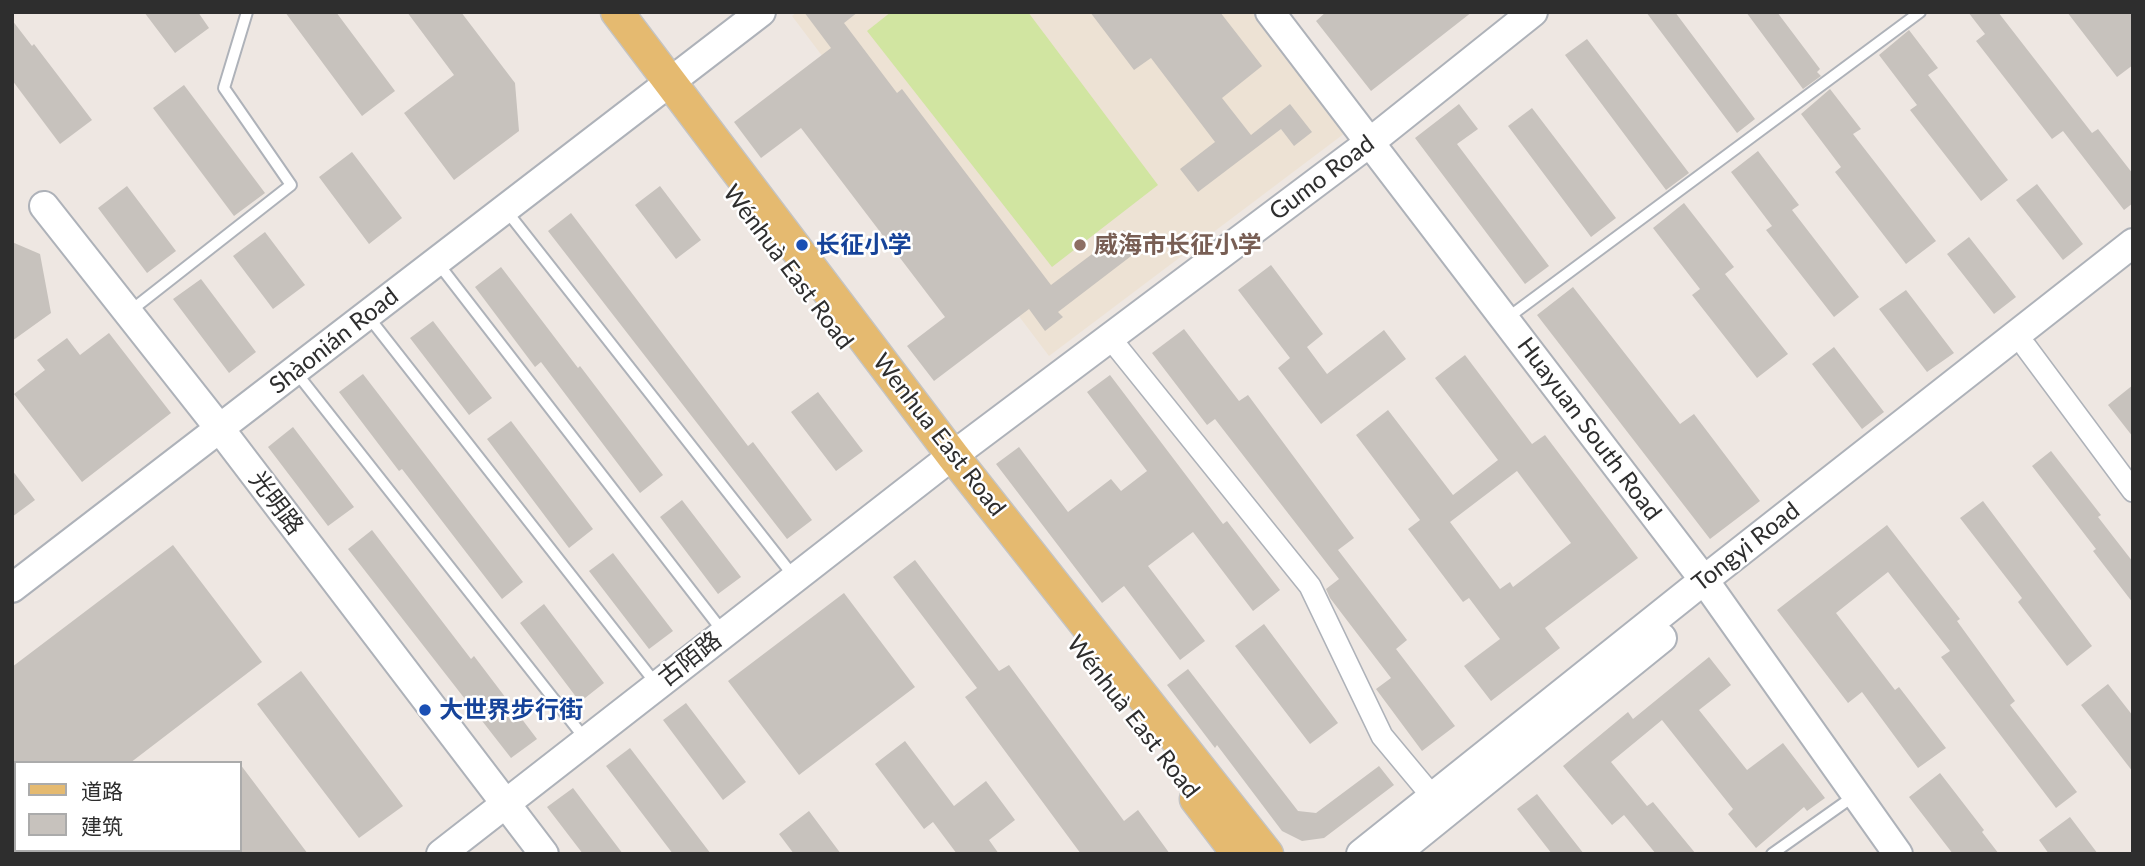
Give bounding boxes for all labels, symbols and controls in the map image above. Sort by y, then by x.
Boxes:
street label: Gumo Road [1264,129,1380,227]
street label: Wénhuà East Road [717,179,859,355]
place label: 长征小学 [816,231,912,259]
place label: 威海市长征小学 [1094,231,1262,259]
marker: 长征小学 [794,237,810,253]
marker: 威海市长征小学 [1072,237,1088,253]
street label: Shàonián Road [264,282,404,400]
street label: Huayuan South Road [1511,332,1667,526]
street label: Wenhua East Road [867,348,1011,522]
street label: 光明路 [243,466,309,540]
street label: Tongyi Road [1687,496,1805,598]
street label: 古陌路 [653,625,727,693]
street label: Wénhuà East Road [1061,630,1205,804]
place label: 大世界步行街 [439,696,583,724]
marker: 大世界步行街 [417,702,433,718]
legend [14,761,242,852]
text: 道路 [81,778,123,803]
text: 建筑 [81,813,123,838]

